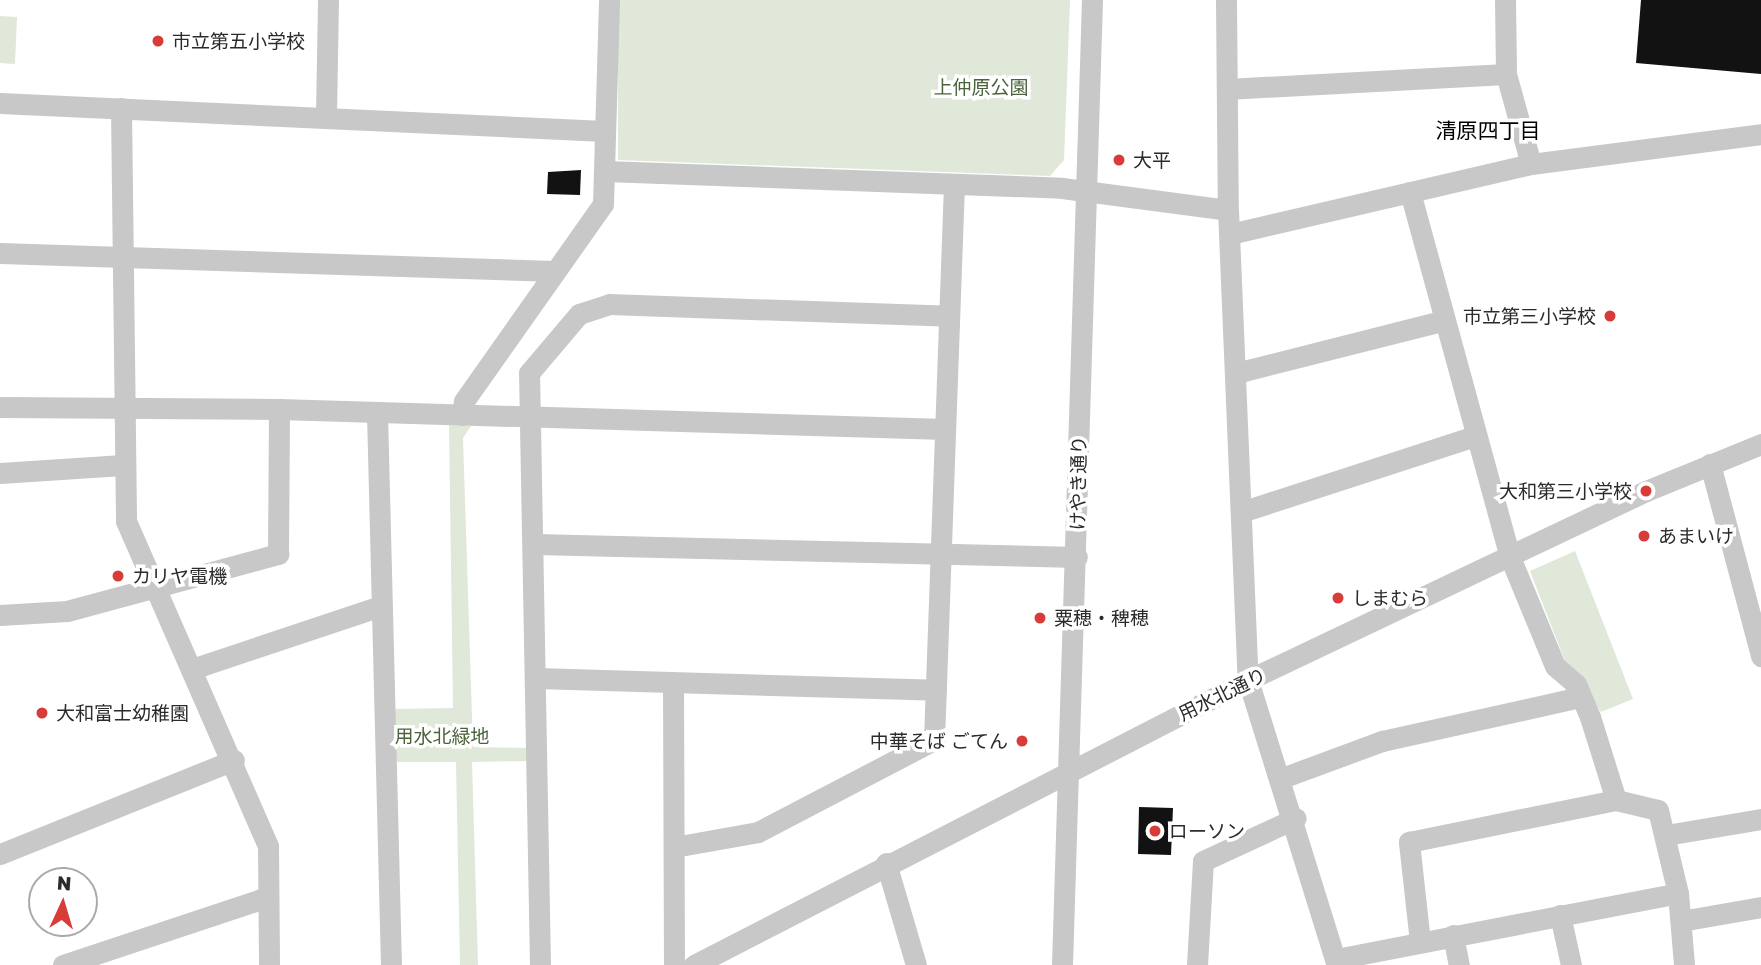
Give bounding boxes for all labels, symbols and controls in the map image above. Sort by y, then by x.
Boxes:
place label: 市立第五小学校 [172,30,305,52]
marker: 市立第五小学校 [150,33,166,49]
park label: 上仲原公園 [934,76,1028,98]
district label: 清原四丁目 [1436,117,1540,143]
place label: 大平 [1133,149,1171,171]
marker: 大平 [1111,152,1127,168]
place label: 市立第三小学校 [1463,305,1596,327]
marker: 市立第三小学校 [1602,308,1618,324]
street label: けやき通り [1066,435,1090,531]
place label: 大和第三小学校 [1499,480,1632,502]
marker: 大和第三小学校 [1638,483,1654,499]
place label: あまいけ [1658,525,1734,547]
marker: あまいけ [1636,528,1652,544]
place label: カリヤ電機 [132,565,227,587]
marker: カリヤ電機 [110,568,126,584]
place label: しまむら [1352,587,1428,609]
marker: しまむら [1330,590,1346,606]
place label: 粟穂・稗穂 [1054,607,1149,629]
marker: 粟穂・稗穂 [1032,610,1048,626]
street label: 用水北通り [1174,663,1270,725]
place label: 大和富士幼稚園 [56,702,189,724]
marker: 大和富士幼稚園 [34,705,50,721]
park label: 用水北緑地 [395,725,489,747]
place label: 中華そば ごてん [870,730,1008,752]
marker: 中華そば ごてん [1014,733,1030,749]
place label: ローソン [1169,820,1245,842]
marker: ローソン [1147,823,1163,839]
north arrow [28,867,98,937]
text: N [56,871,72,895]

